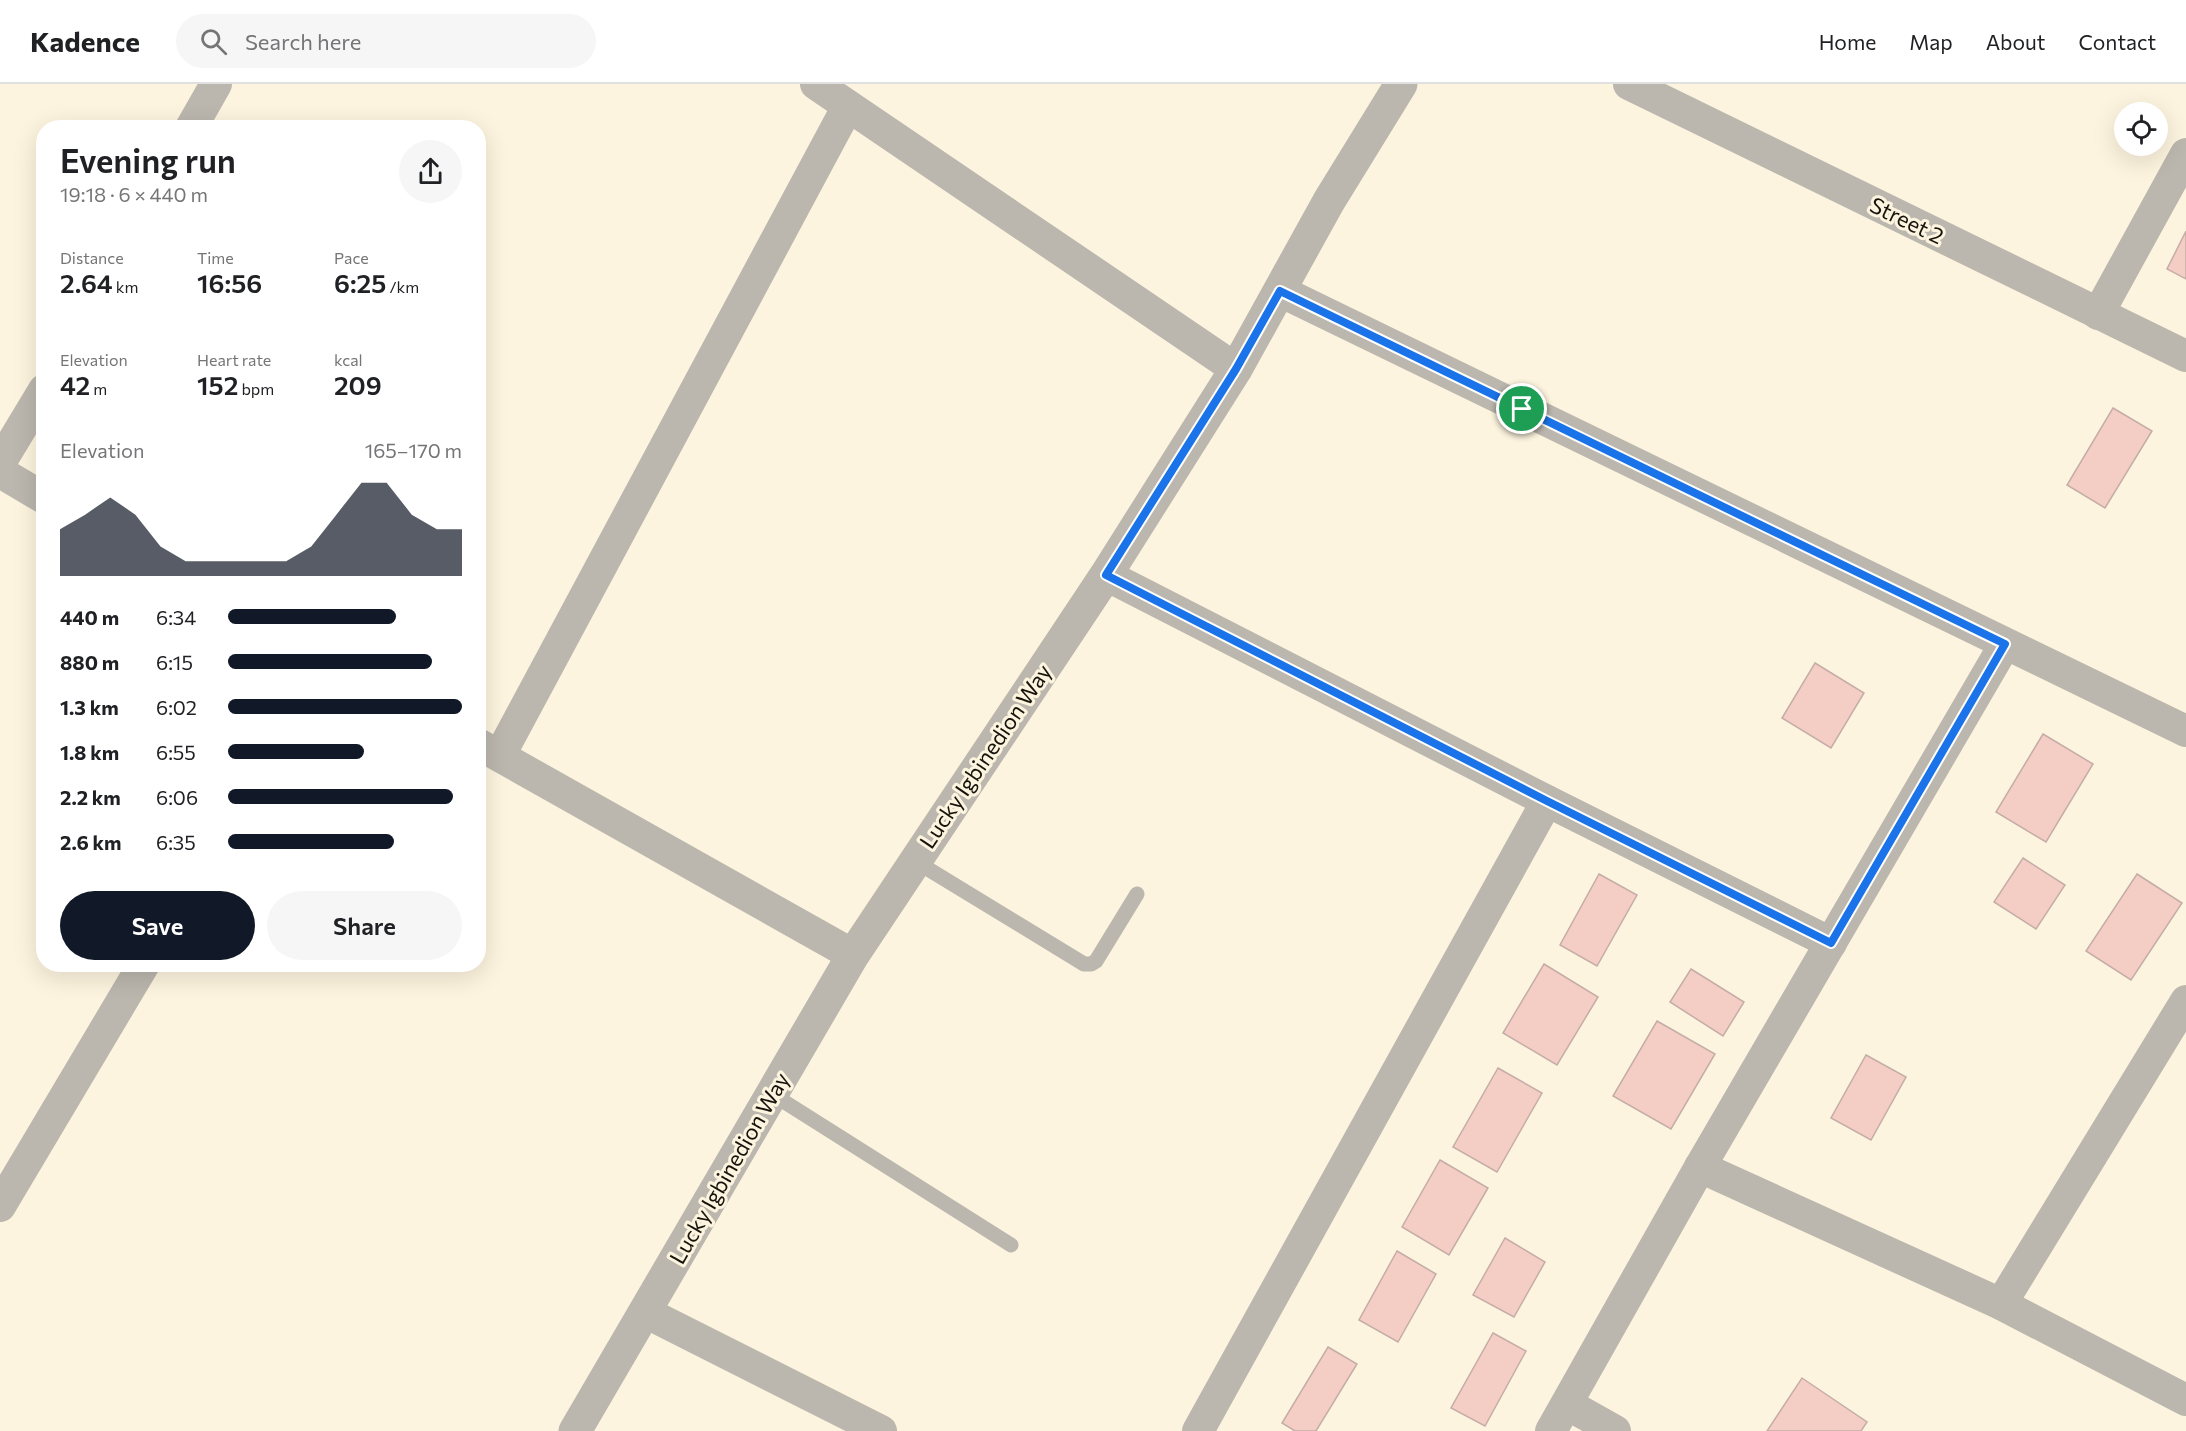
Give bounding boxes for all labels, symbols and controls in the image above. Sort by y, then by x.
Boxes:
search box [176,14,596,68]
text: Kadence [30,24,140,58]
icon: search [197,25,230,58]
text: Search here [245,28,361,55]
text: Home [1819,29,1876,54]
text: Map [1909,29,1953,54]
text: About [1986,29,2045,54]
text: Contact [2078,29,2156,54]
map controls [2114,102,2168,156]
button: locate [2114,102,2168,156]
text: Evening run [60,139,236,180]
button: share [399,140,462,203]
text: 19:18 · 6 × 440 m [60,182,208,206]
street label: Street 2 [1866,191,1948,249]
text: Distance [60,248,124,267]
text: Time [197,248,234,267]
text: Pace [334,248,369,267]
text: 2.64 [60,267,113,298]
text: 16:56 [197,267,262,298]
text: 6:25 [334,267,386,298]
text: km [113,277,138,296]
text: /km [386,277,419,296]
text: Elevation [60,350,128,369]
text: Heart rate [197,350,271,369]
text: kcal [334,350,363,369]
text: 42 [60,369,90,400]
text: 152 [197,369,238,400]
text: 209 [334,369,382,400]
text: m [90,379,107,398]
text: bpm [238,379,274,398]
pin [1496,383,1547,434]
icon: arrive [1505,392,1538,425]
text: Elevation [60,438,145,462]
text: 165–170 m [365,438,462,462]
text: 440 m [60,605,119,629]
text: 6:34 [156,605,196,629]
text: 880 m [60,650,119,674]
text: 6:15 [156,650,193,674]
street label: Lucky Igbinedion Way [913,659,1057,853]
text: 1.3 km [60,695,119,719]
text: 6:02 [156,695,197,719]
text: 1.8 km [60,740,119,764]
text: 6:55 [156,740,196,764]
text: 2.2 km [60,785,121,809]
text: 6:06 [156,785,198,809]
text: 2.6 km [60,830,121,854]
text: 6:35 [156,830,196,854]
button: Save [60,891,255,960]
button: Share [267,891,462,960]
street label: Lucky Igbinedion Way [663,1068,795,1268]

